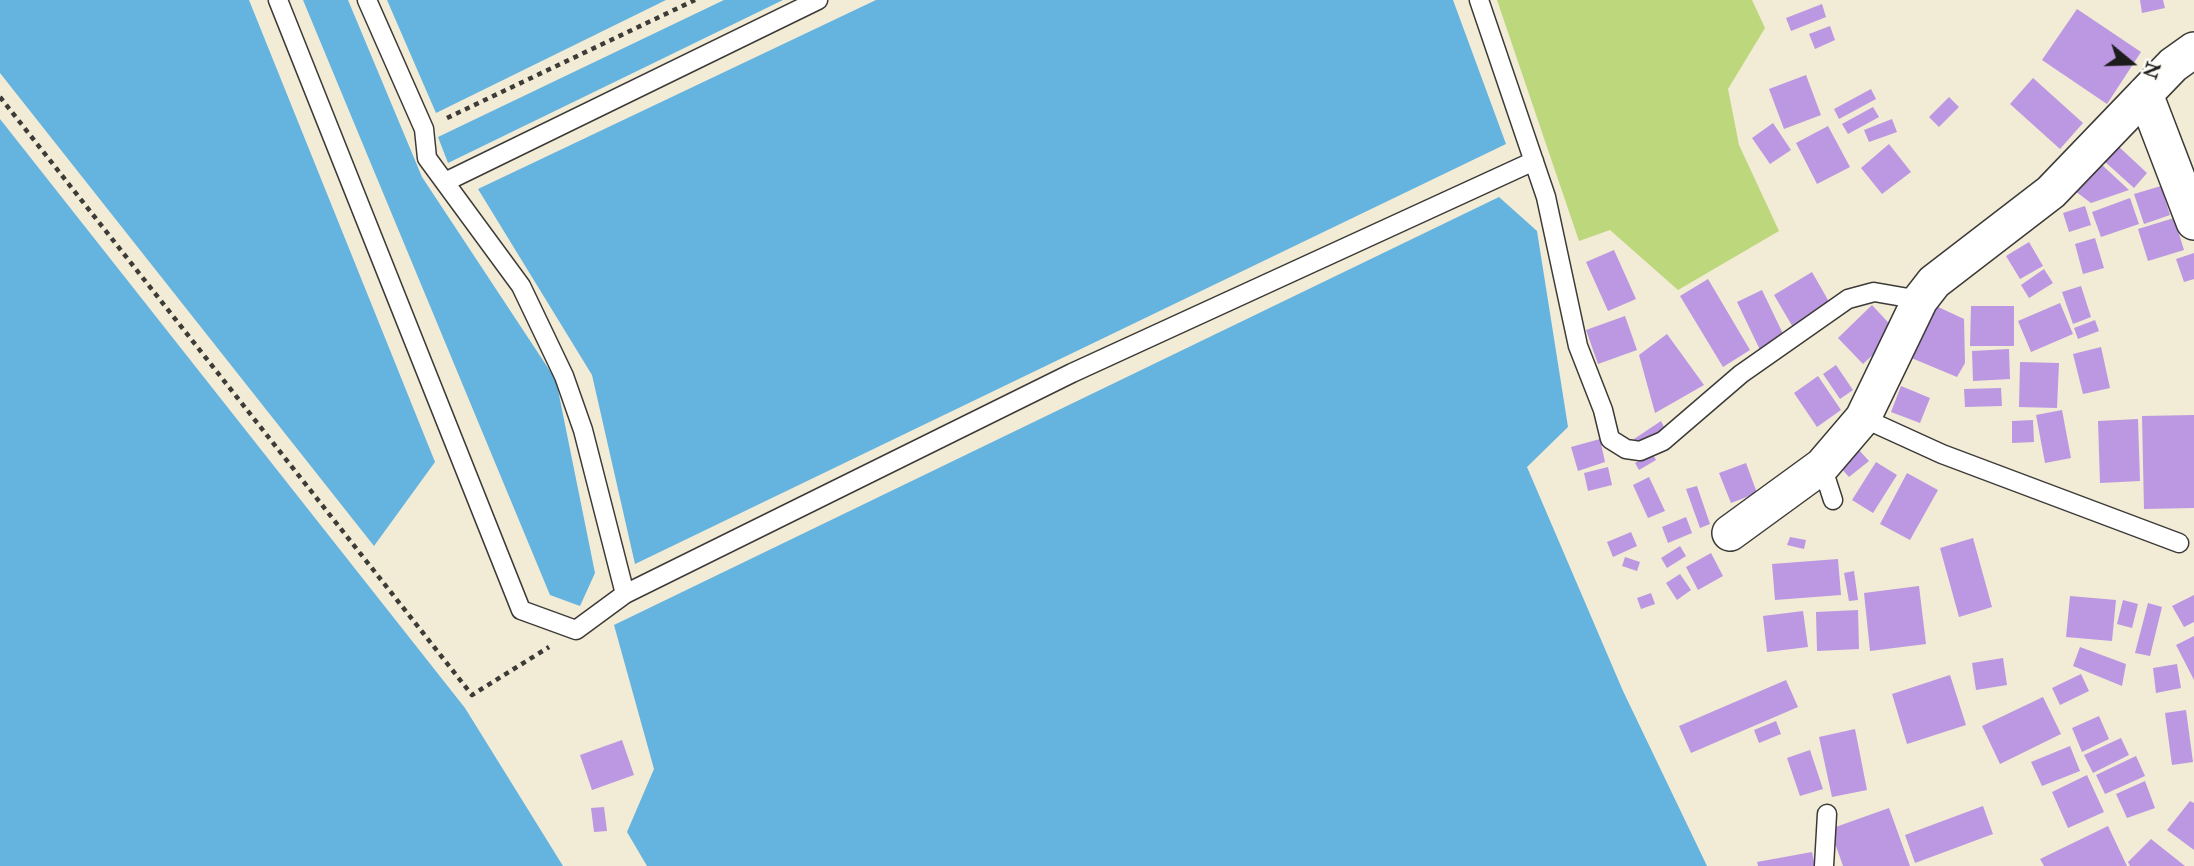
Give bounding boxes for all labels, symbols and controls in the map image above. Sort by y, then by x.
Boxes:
north arrow [2096,28,2166,98]
text: N [2138,59,2165,81]

